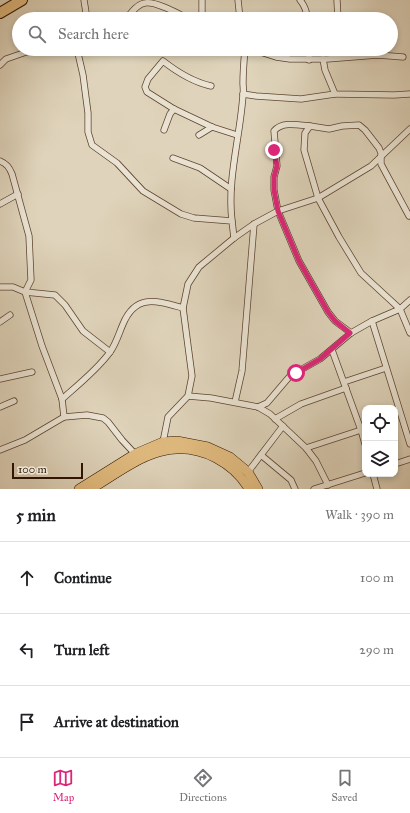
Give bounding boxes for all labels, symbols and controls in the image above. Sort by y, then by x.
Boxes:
search box [12,12,398,56]
icon: search [26,23,48,45]
text: Search here [58,25,129,43]
route end [265,141,283,159]
route start [287,364,305,382]
map controls [362,405,398,477]
button: locate [362,405,398,441]
button: layers [362,441,398,477]
scale bar [12,461,83,480]
text: 100 m [18,463,47,476]
text: 5 min [16,505,56,526]
text: Walk · 390 m [325,507,394,523]
icon: ahead [16,567,38,589]
text: Continue [54,569,112,587]
text: 100 m [360,570,394,586]
icon: left [16,639,38,661]
text: Turn left [54,641,110,659]
text: 290 m [359,642,394,658]
icon: arrive [16,711,38,733]
text: Arrive at destination [54,713,179,731]
tab: Map [52,767,74,804]
tab: Directions [179,767,227,804]
tab: Saved [331,767,358,804]

